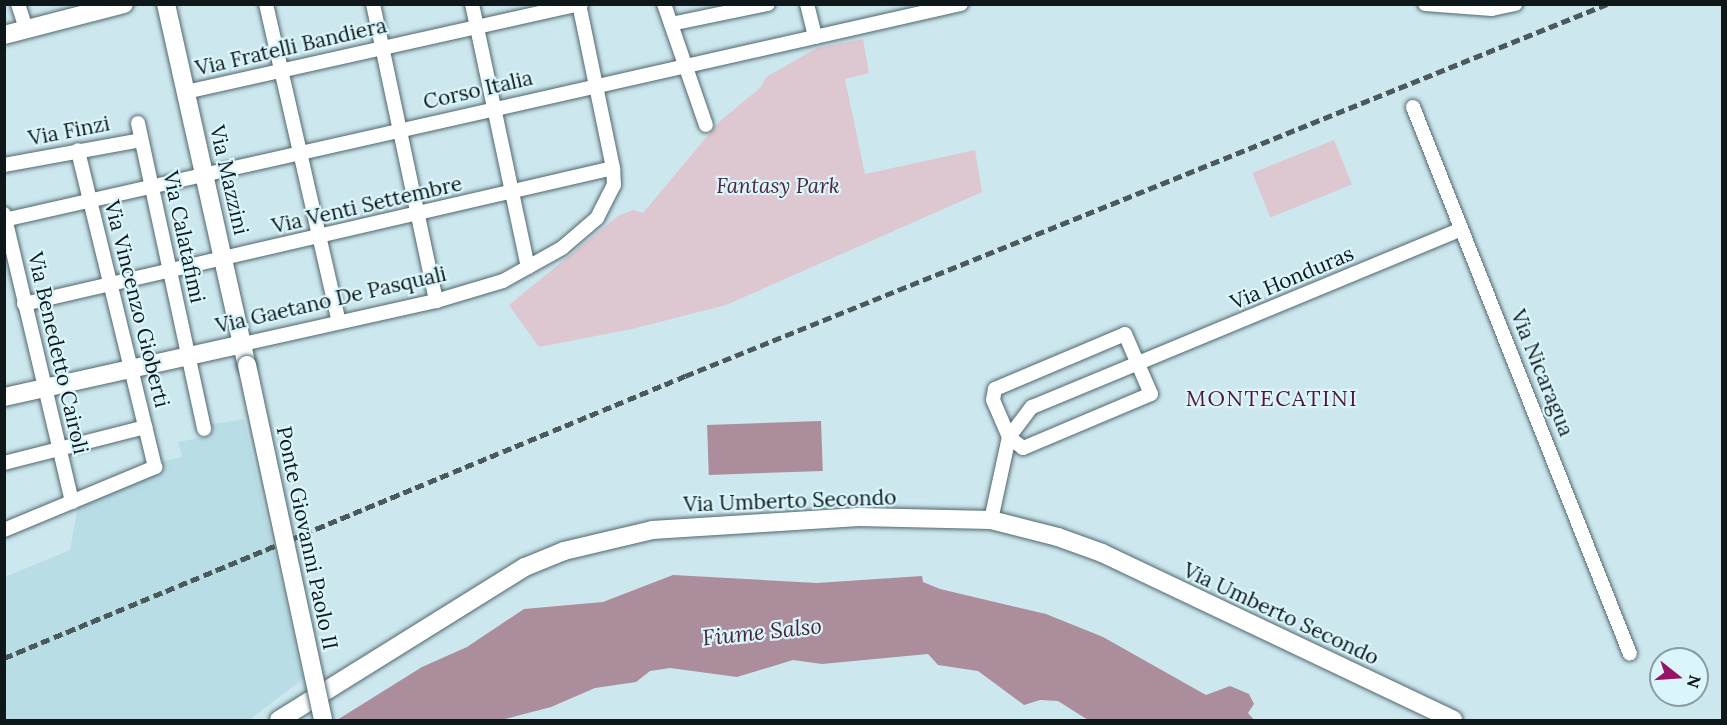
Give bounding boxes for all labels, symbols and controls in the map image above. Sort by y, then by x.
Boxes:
street label: Via Fratelli Bandiera [193,13,389,81]
street label: Corso Italia [421,65,535,115]
street label: Via Finzi [26,111,112,151]
street label: Via Mazzini [204,123,254,237]
street label: Via Calatafimi [158,169,210,305]
street label: Via Venti Settembre [269,171,465,239]
park label: Fantasy Park [716,173,840,199]
street label: Via Vincenzo Gioberti [99,198,175,410]
street label: Via Honduras [1227,241,1357,315]
street label: Via Benedetto Cairoli [23,250,93,456]
street label: Via Gaetano De Pasquali [213,261,449,339]
street label: Via Nicaragua [1505,306,1579,440]
district label: MONTECATINI [1186,386,1358,412]
street label: Ponte Giovanni Paolo II [271,424,343,652]
street label: Via Umberto Secondo [683,485,897,517]
street label: Via Umberto Secondo [1179,558,1383,670]
water label: Fiume Salso [701,613,823,651]
north arrow [1649,647,1709,707]
text: N [1683,673,1706,691]

